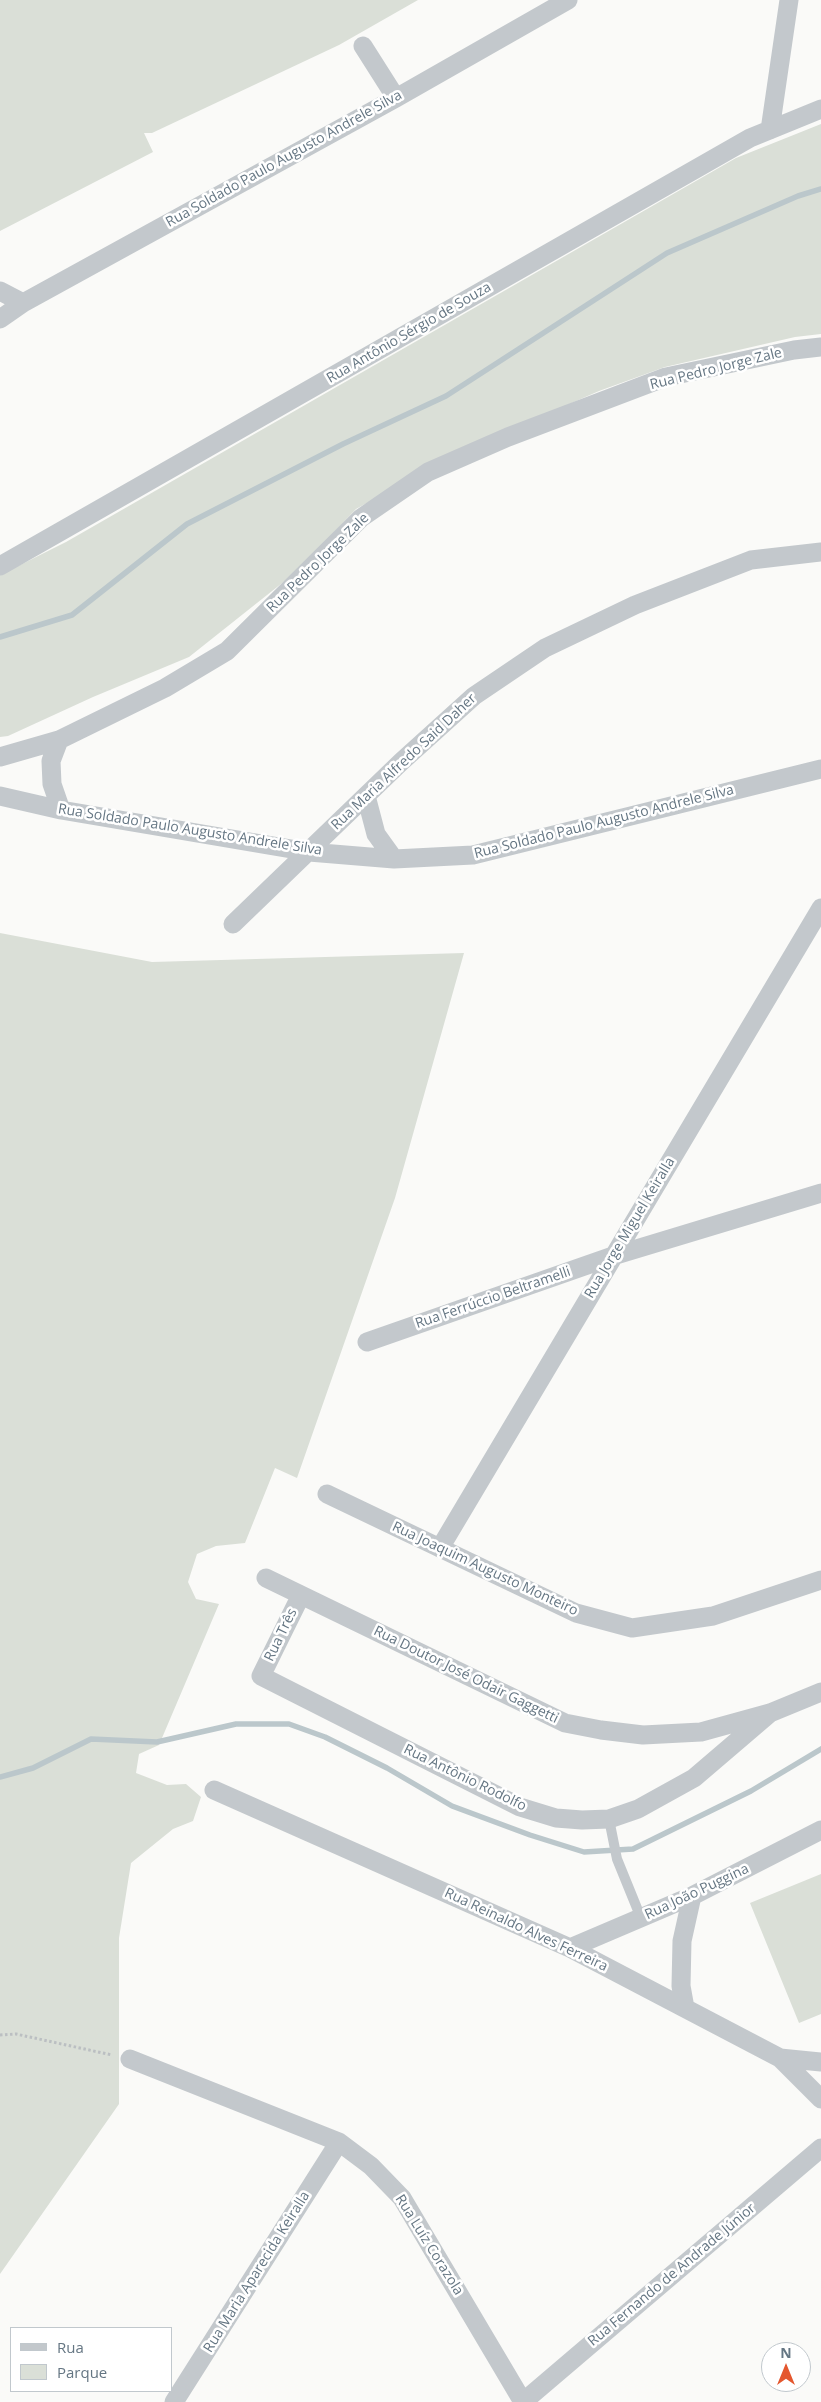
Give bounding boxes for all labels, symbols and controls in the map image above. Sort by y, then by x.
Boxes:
street label: Rua Soldado Paulo Augusto Andrele Silva [163,87,405,231]
street label: Rua Antônio Sérgio de Souza [324,279,494,387]
street label: Rua Pedro Jorge Zale [648,344,784,394]
street label: Rua Pedro Jorge Zale [263,510,373,616]
street label: Rua Maria Alfredo Said Daher [328,690,480,834]
street label: Rua Soldado Paulo Augusto Andrele Silva [472,782,736,862]
street label: Rua Soldado Paulo Augusto Andrele Silva [57,801,323,859]
street label: Rua Jorge Miguel Keiralla [581,1155,679,1301]
street label: Rua Ferrúccio Beltramelli [413,1264,573,1332]
street label: Rua Joaquim Augusto Monteiro [389,1518,581,1620]
street label: Rua Três [261,1606,301,1664]
street label: Rua Doutor José Odair Gaggetti [371,1623,561,1727]
street label: Rua Antônio Rodolfo [401,1741,529,1815]
street label: Rua João Puggina [642,1861,752,1923]
street label: Rua Reinaldo Alves Ferreira [442,1885,610,1975]
street label: Rua Maria Aparecida Keiralla [200,2188,314,2356]
street label: Rua Luíz Corazola [391,2192,467,2298]
street label: Rua Fernando de Andrade Júnior [585,2200,759,2350]
legend [10,2327,172,2392]
text: Rua [57,2337,84,2357]
north arrow [761,2342,811,2392]
text: N [780,2343,792,2362]
text: Parque [57,2362,107,2382]

